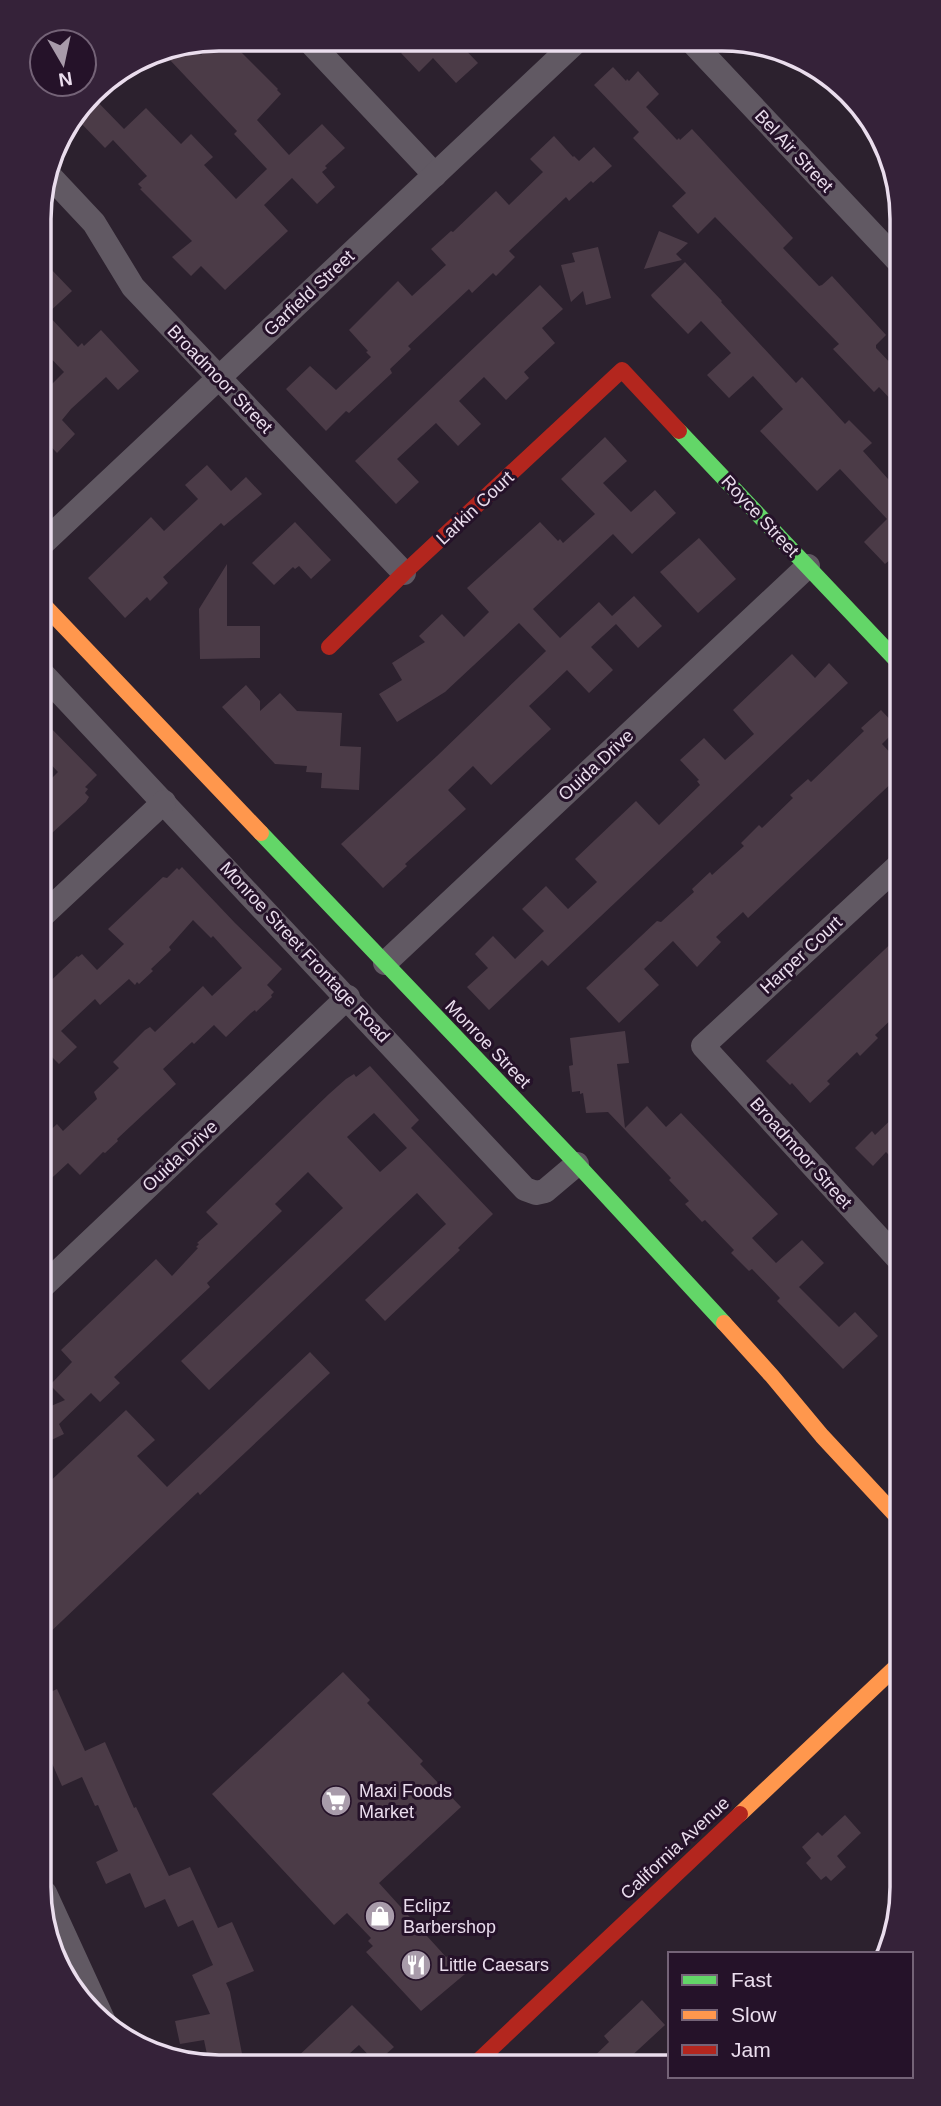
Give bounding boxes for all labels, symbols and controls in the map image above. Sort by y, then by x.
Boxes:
north arrow [28,28,98,98]
text: N [57,68,74,91]
street label: Bel Air Street [751,106,837,196]
street label: Garfield Street [260,246,358,340]
street label: Broadmoor Street [163,321,277,437]
street label: Larkin Court [432,467,518,549]
street label: Royce Street [717,471,803,561]
street label: Ouida Drive [554,725,638,805]
street label: Monroe Street Frontage Road [216,858,394,1046]
street label: Harper Court [756,912,846,998]
street label: Monroe Street [441,996,535,1092]
street label: Broadmoor Street [746,1094,856,1212]
street label: Ouida Drive [138,1116,222,1196]
place label: Maxi Foods Market [359,1781,452,1822]
supermarket icon: Maxi Foods Market [319,1784,353,1818]
street label: California Avenue [617,1793,733,1903]
place label: Eclipz Barbershop [403,1896,496,1937]
shop icon: Eclipz Barbershop [363,1899,397,1933]
restaurant icon: Little Caesars [399,1948,433,1982]
legend [668,1952,913,2078]
place label: Little Caesars [439,1955,549,1975]
text: Fast [731,1968,772,1991]
text: Slow [731,2003,777,2026]
text: Jam [731,2038,771,2061]

